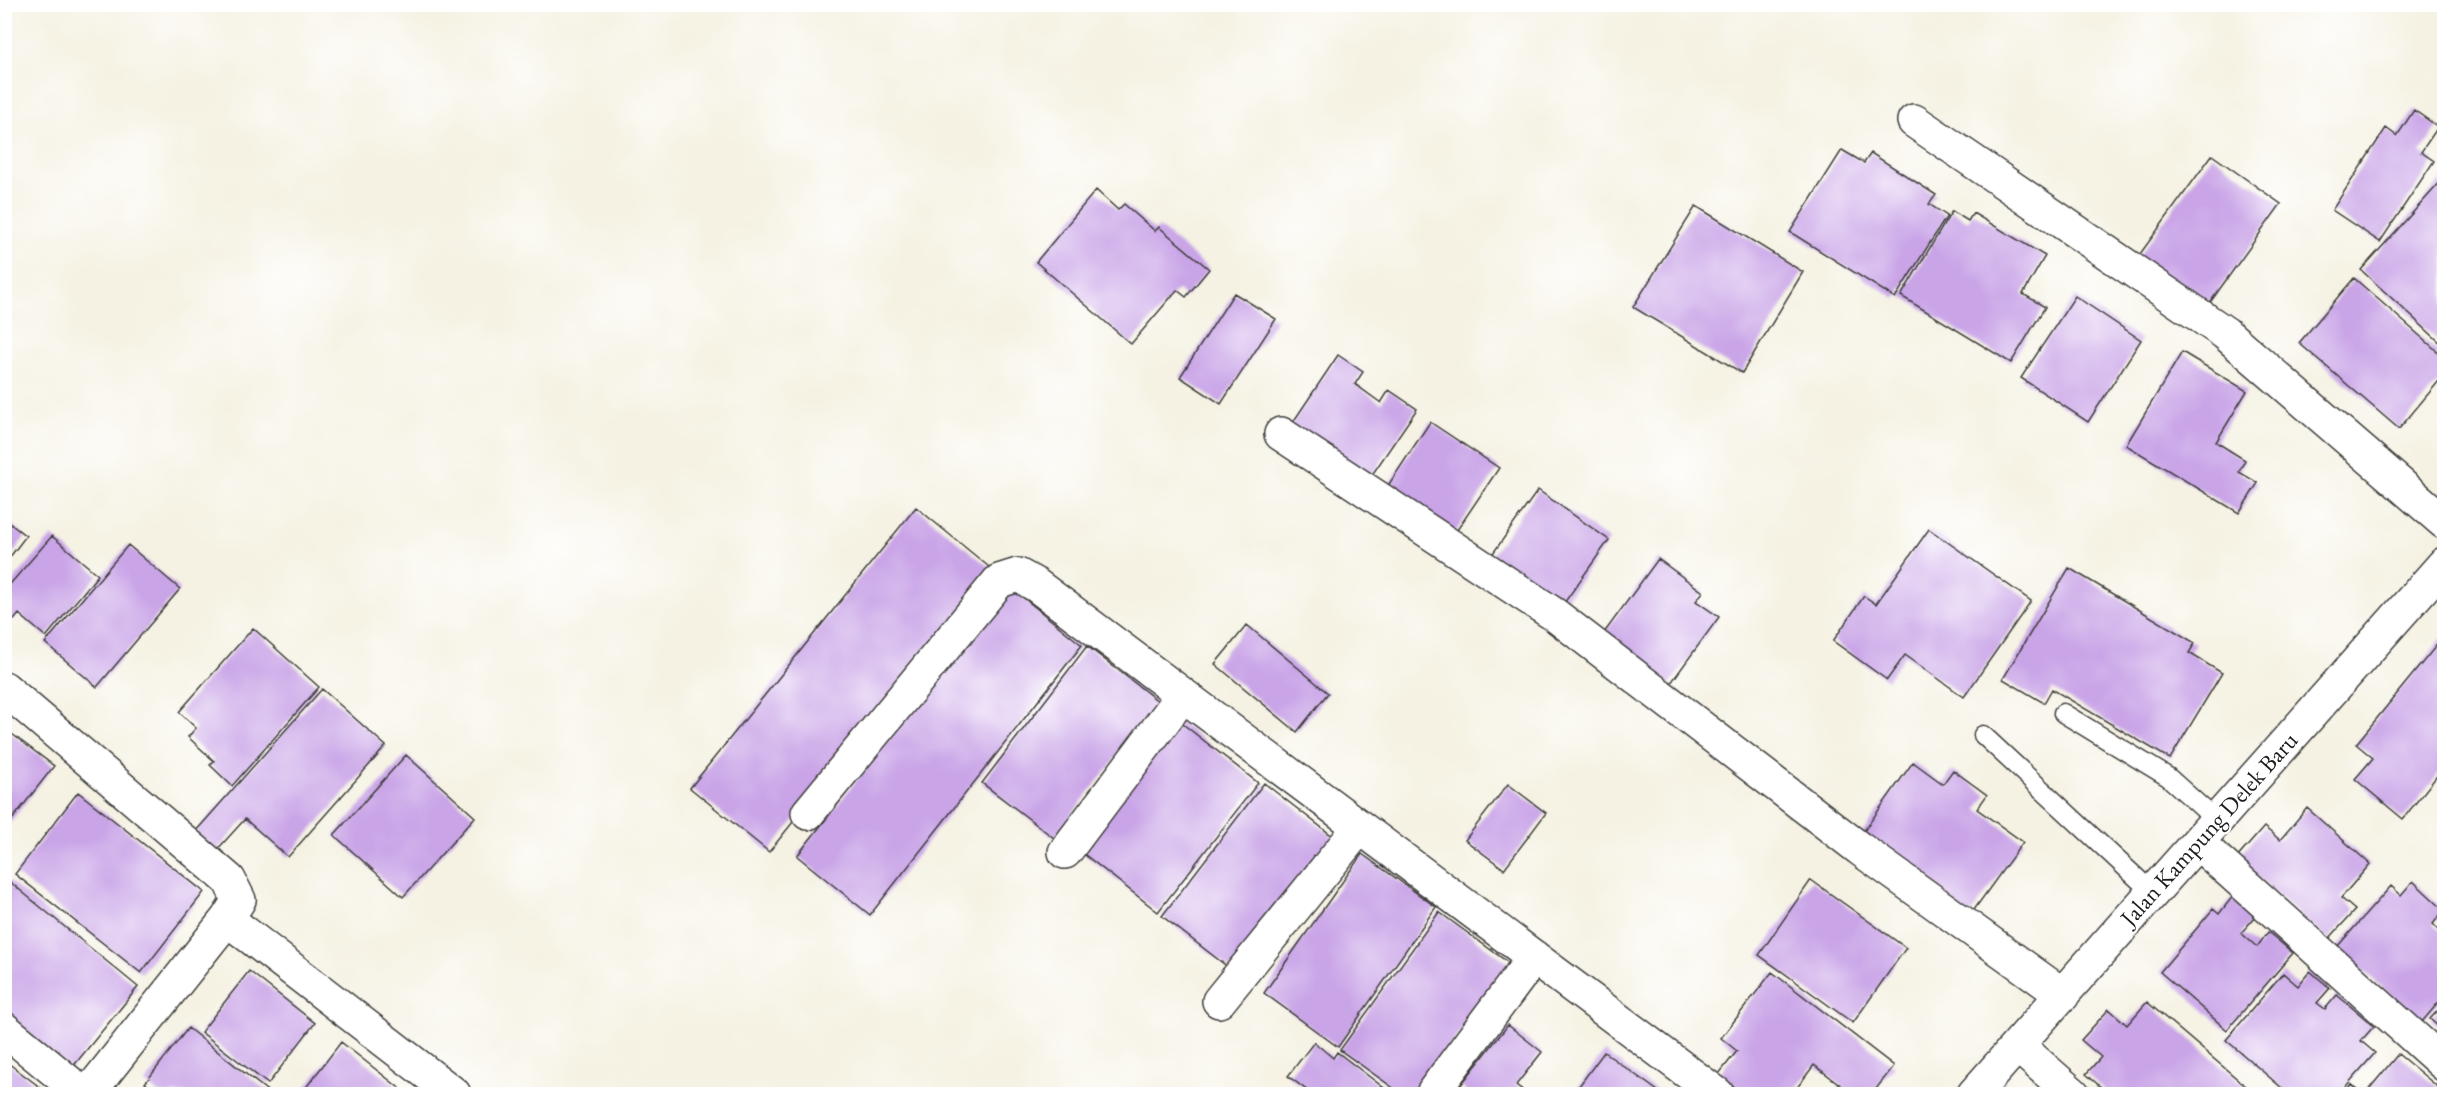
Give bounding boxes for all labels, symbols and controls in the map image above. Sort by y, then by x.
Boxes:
street label: Jalan Kampung Delek Baru [2112,725,2304,934]

